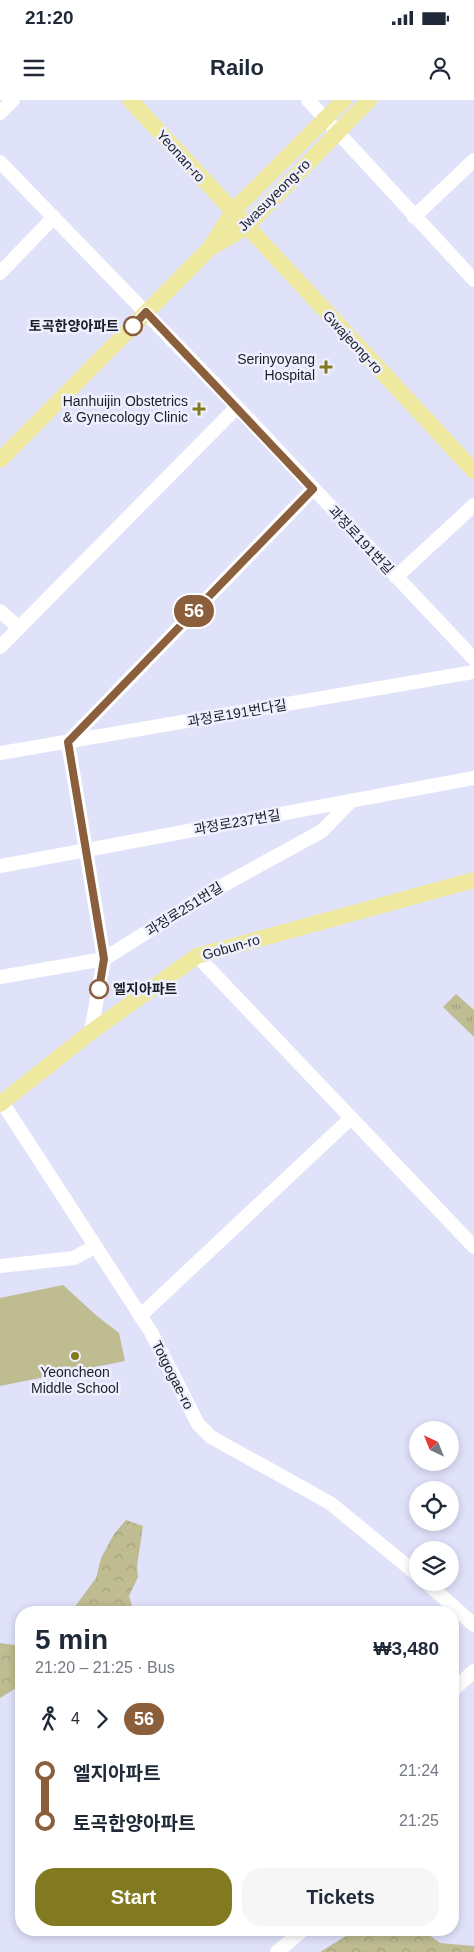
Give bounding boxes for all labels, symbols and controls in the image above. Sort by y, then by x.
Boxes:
text: 21:20 [25,7,74,28]
icon: menu [20,54,48,82]
icon: person [426,54,454,82]
text: Railo [210,55,264,80]
street label: Yeonan-ro [154,127,209,185]
street label: Jwasuyeong-ro [235,156,313,234]
street label: Gwajeong-ro [320,307,386,377]
marker: 토곡한양아파트 [123,316,143,336]
place label: 토곡한양아파트 [29,318,119,334]
place label: Serinyoyang Hospital [237,351,315,383]
marker: Serinyoyang Hospital [319,360,333,374]
place label: Hanhuijin Obstetrics & Gynecology Clinic [63,393,188,425]
marker: Hanhuijin Obstetrics & Gynecology Clinic [192,402,206,416]
street label: 과정로191번길 [325,502,397,578]
line badge: 56 [172,595,216,627]
text: 56 [184,601,204,621]
street label: 과정로191번다길 [186,696,288,730]
street label: 과정로237번길 [192,807,282,837]
street label: 과정로251번길 [143,879,225,939]
street label: Gobun-ro [200,931,262,963]
marker: 엘지아파트 [89,979,109,999]
place label: 엘지아파트 [113,981,178,997]
street label: Totgogae-ro [149,1338,197,1412]
marker: Yeoncheon Middle School [69,1350,81,1362]
place label: Yeoncheon Middle School [31,1364,119,1396]
north arrow [409,1421,459,1471]
map controls [409,1421,459,1591]
button: locate [409,1481,459,1531]
button: layers [409,1541,459,1591]
text: 5 min [35,1624,108,1655]
text: ₩3,480 [374,1638,439,1659]
text: 21:20 – 21:25 · Bus [35,1659,175,1676]
icon: walk [35,1705,63,1733]
icon: forward [88,1705,116,1733]
text: 56 [134,1709,154,1729]
text: 4 [71,1710,80,1727]
text: 21:24 [399,1762,439,1779]
text: 엘지아파트 [73,1763,160,1784]
text: 21:25 [399,1812,439,1829]
text: 토곡한양아파트 [73,1813,195,1834]
button: Start [35,1868,232,1926]
button: Tickets [242,1868,439,1926]

